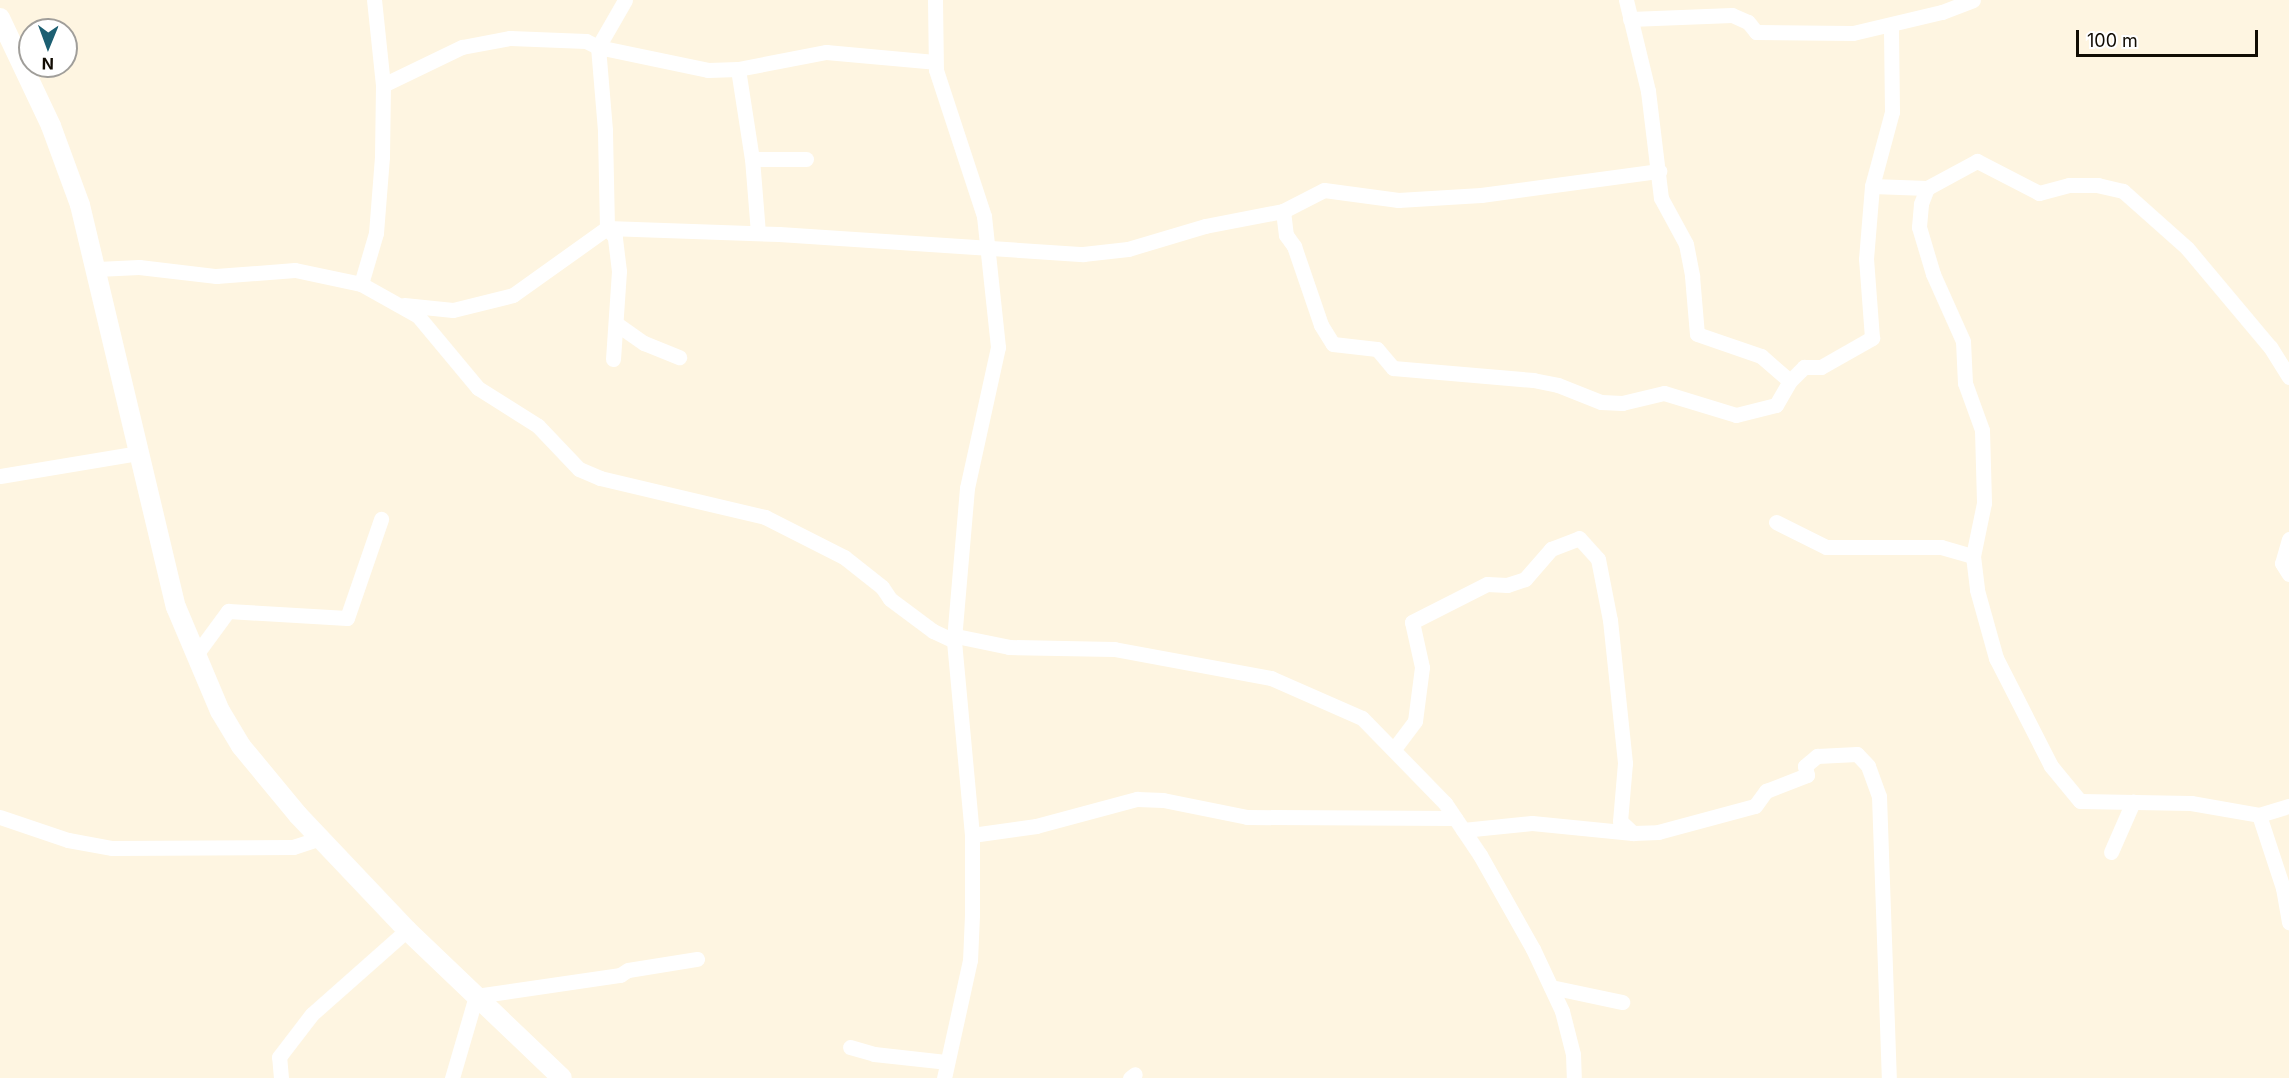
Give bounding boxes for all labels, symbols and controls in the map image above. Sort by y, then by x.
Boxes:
north arrow [18,18,78,78]
scale bar [2079,18,2260,56]
text: 100 m [2087,30,2138,51]
text: N [41,54,54,74]

